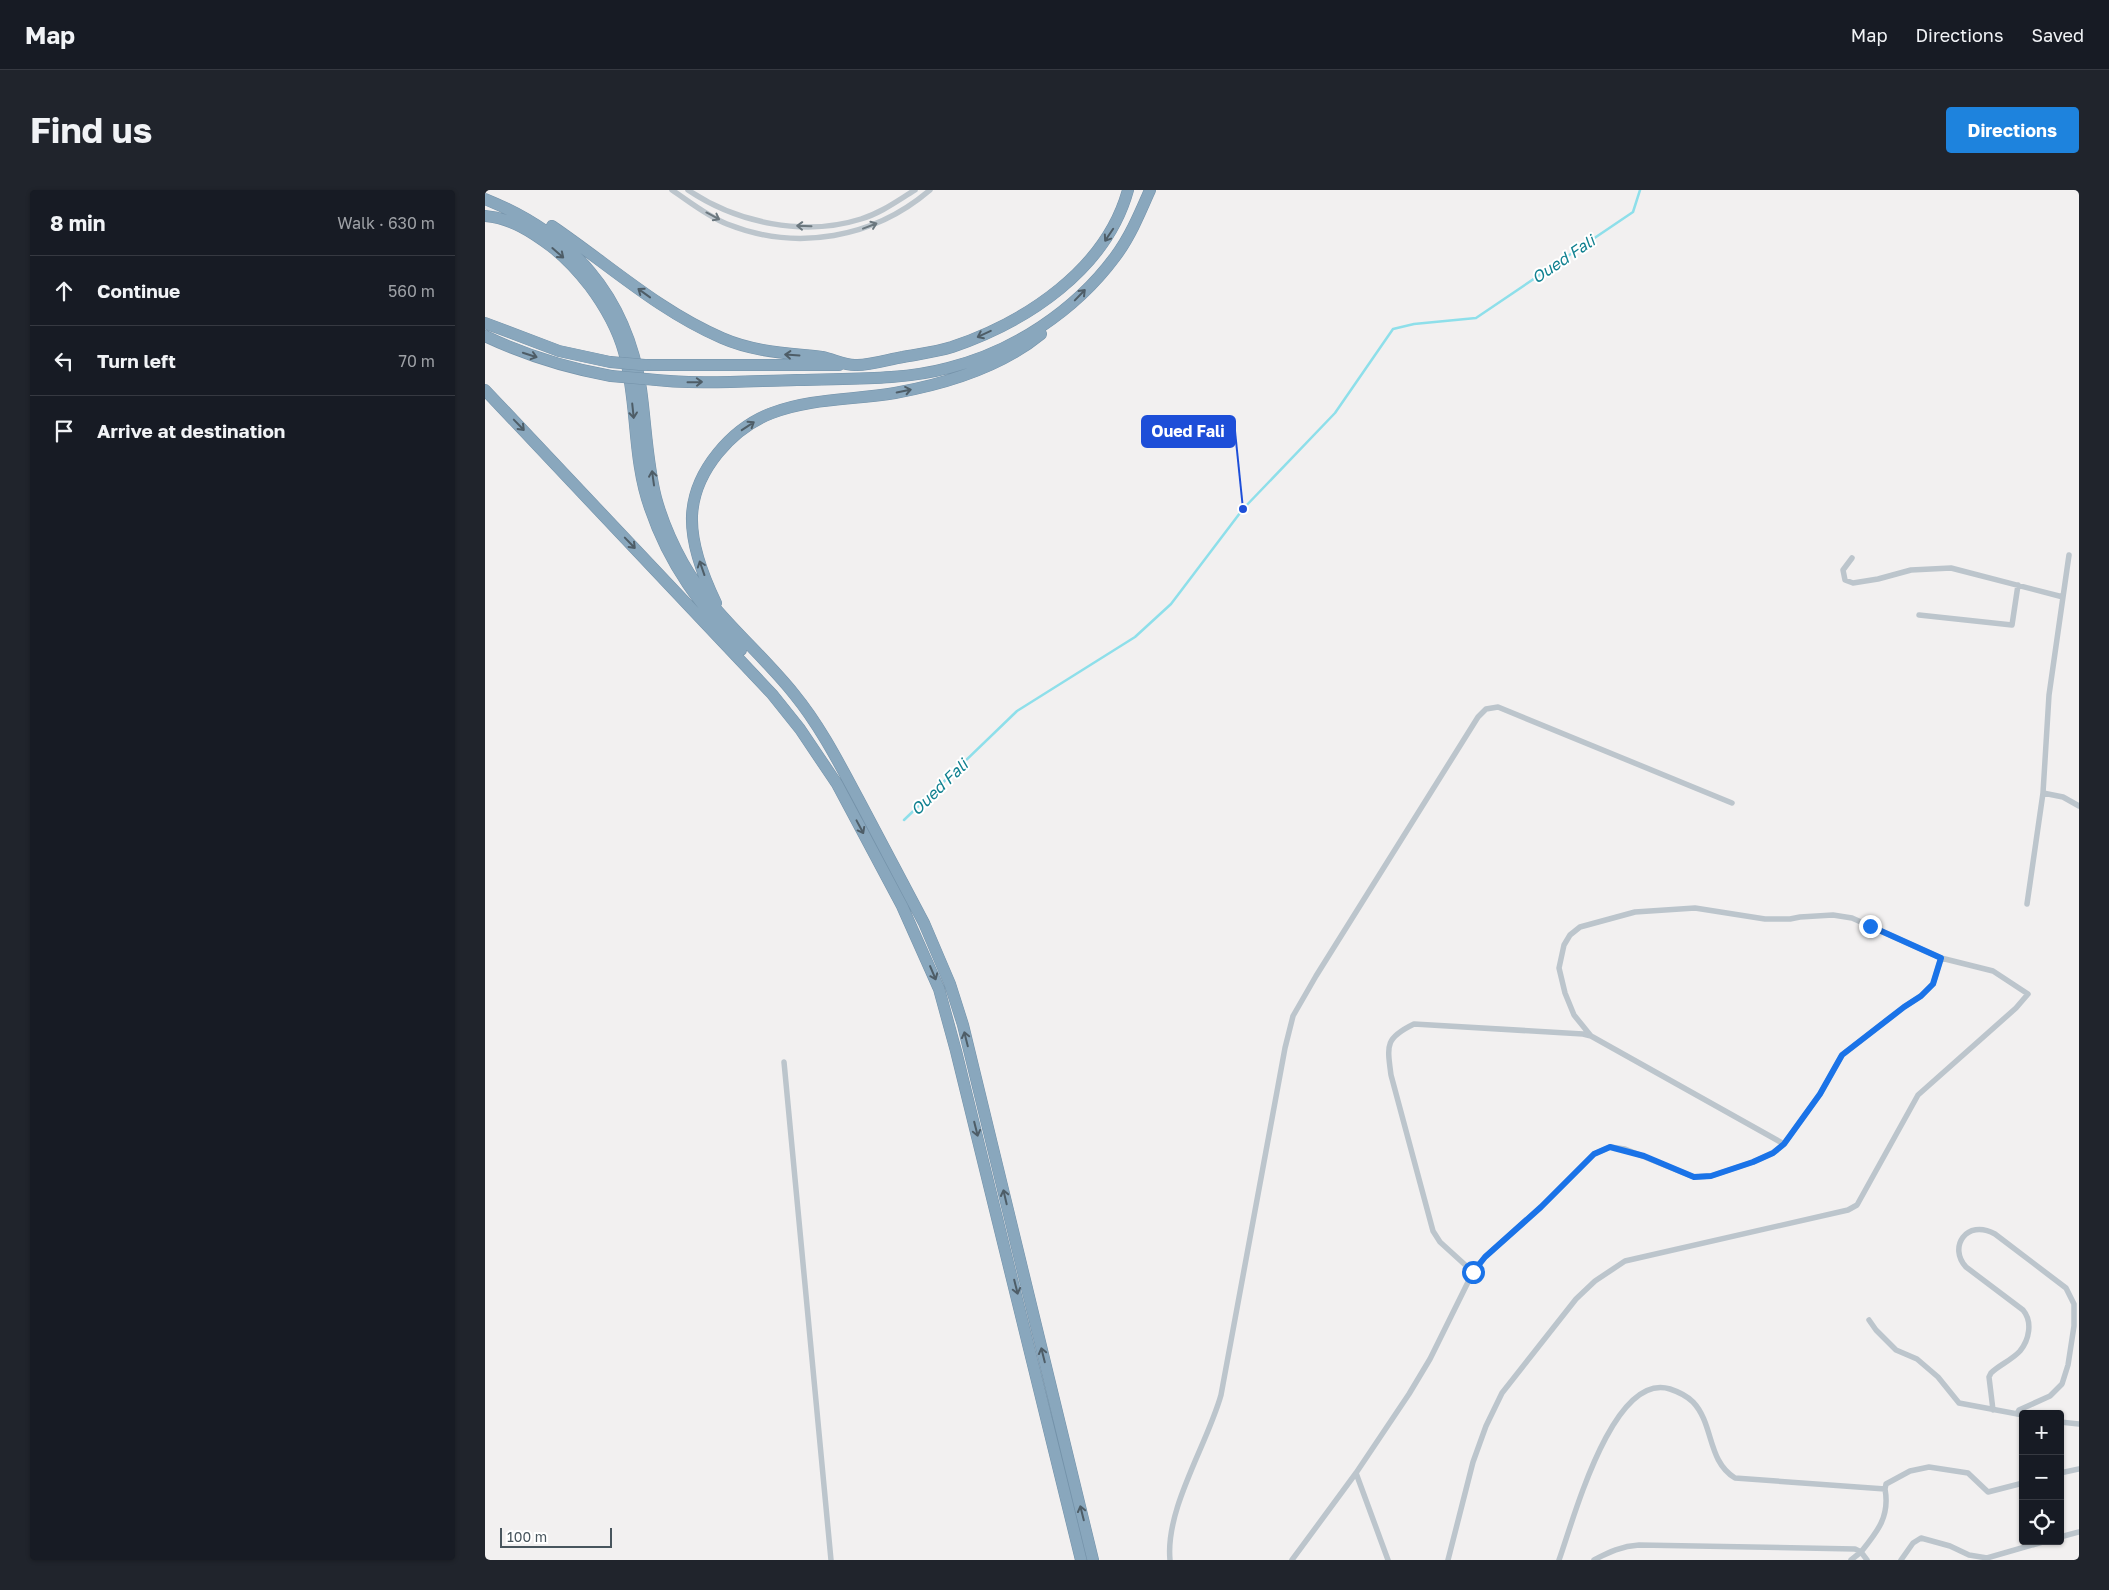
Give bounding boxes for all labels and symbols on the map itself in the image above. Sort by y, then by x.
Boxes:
one-way arrow [705,212,720,221]
one-way arrow [862,221,877,231]
one-way arrow [796,222,812,231]
one-way arrow [1104,227,1114,241]
water label: Oued Fali [1527,230,1600,288]
one-way arrow [552,247,565,258]
one-way arrow [638,288,651,299]
one-way arrow [1074,288,1086,301]
one-way arrow [977,330,992,339]
one-way arrow [784,350,800,360]
one-way arrow [522,351,537,360]
one-way arrow [686,377,703,387]
one-way arrow [896,386,912,395]
one-way arrow [628,402,638,418]
callout: Oued Fali [1142,416,1235,447]
one-way arrow [513,419,525,432]
one-way arrow [740,421,754,431]
text: Oued Fali [1151,421,1225,441]
one-way arrow [647,471,657,487]
one-way arrow [624,537,636,550]
one-way arrow [697,561,706,577]
water label: Oued Fali [906,754,973,819]
one-way arrow [855,820,865,835]
route end [1859,915,1882,938]
one-way arrow [928,965,938,980]
one-way arrow [961,1031,970,1047]
one-way arrow [972,1121,981,1137]
one-way arrow [1000,1189,1009,1205]
route start [1462,1261,1485,1284]
one-way arrow [1011,1278,1021,1294]
one-way arrow [1038,1347,1047,1363]
one-way arrow [1077,1505,1086,1521]
scale bar [500,1525,613,1548]

